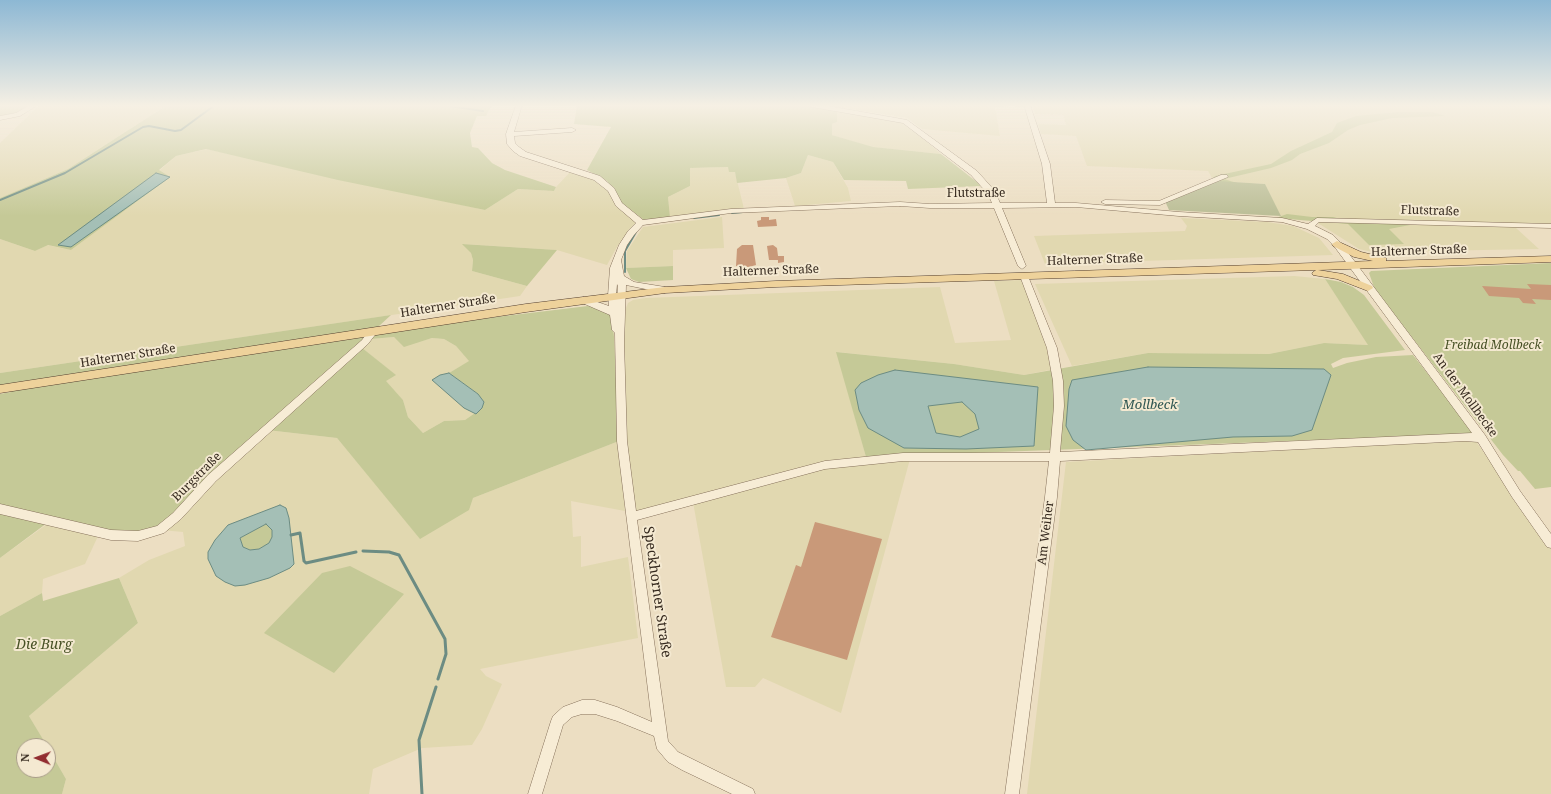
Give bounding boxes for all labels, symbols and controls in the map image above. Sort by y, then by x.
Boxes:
street label: Flutstraße [947,187,1005,201]
street label: Flutstraße [1400,203,1460,219]
street label: Halterner Straße [1371,242,1467,260]
street label: Halterner Straße [1047,251,1143,269]
street label: Halterner Straße [723,262,819,280]
street label: Halterner Straße [399,291,497,321]
park label: Freibad Mollbeck [1445,339,1541,353]
street label: Halterner Straße [79,341,177,371]
street label: An der Mollbecke [1430,350,1500,440]
water label: Mollbeck [1122,397,1178,413]
street label: Burgstraße [169,449,225,505]
street label: Am Weiher [1035,500,1057,566]
street label: Speckhorner Straße [639,525,675,659]
park label: Die Burg [16,637,72,653]
north arrow [16,738,56,778]
text: N [17,753,32,762]

